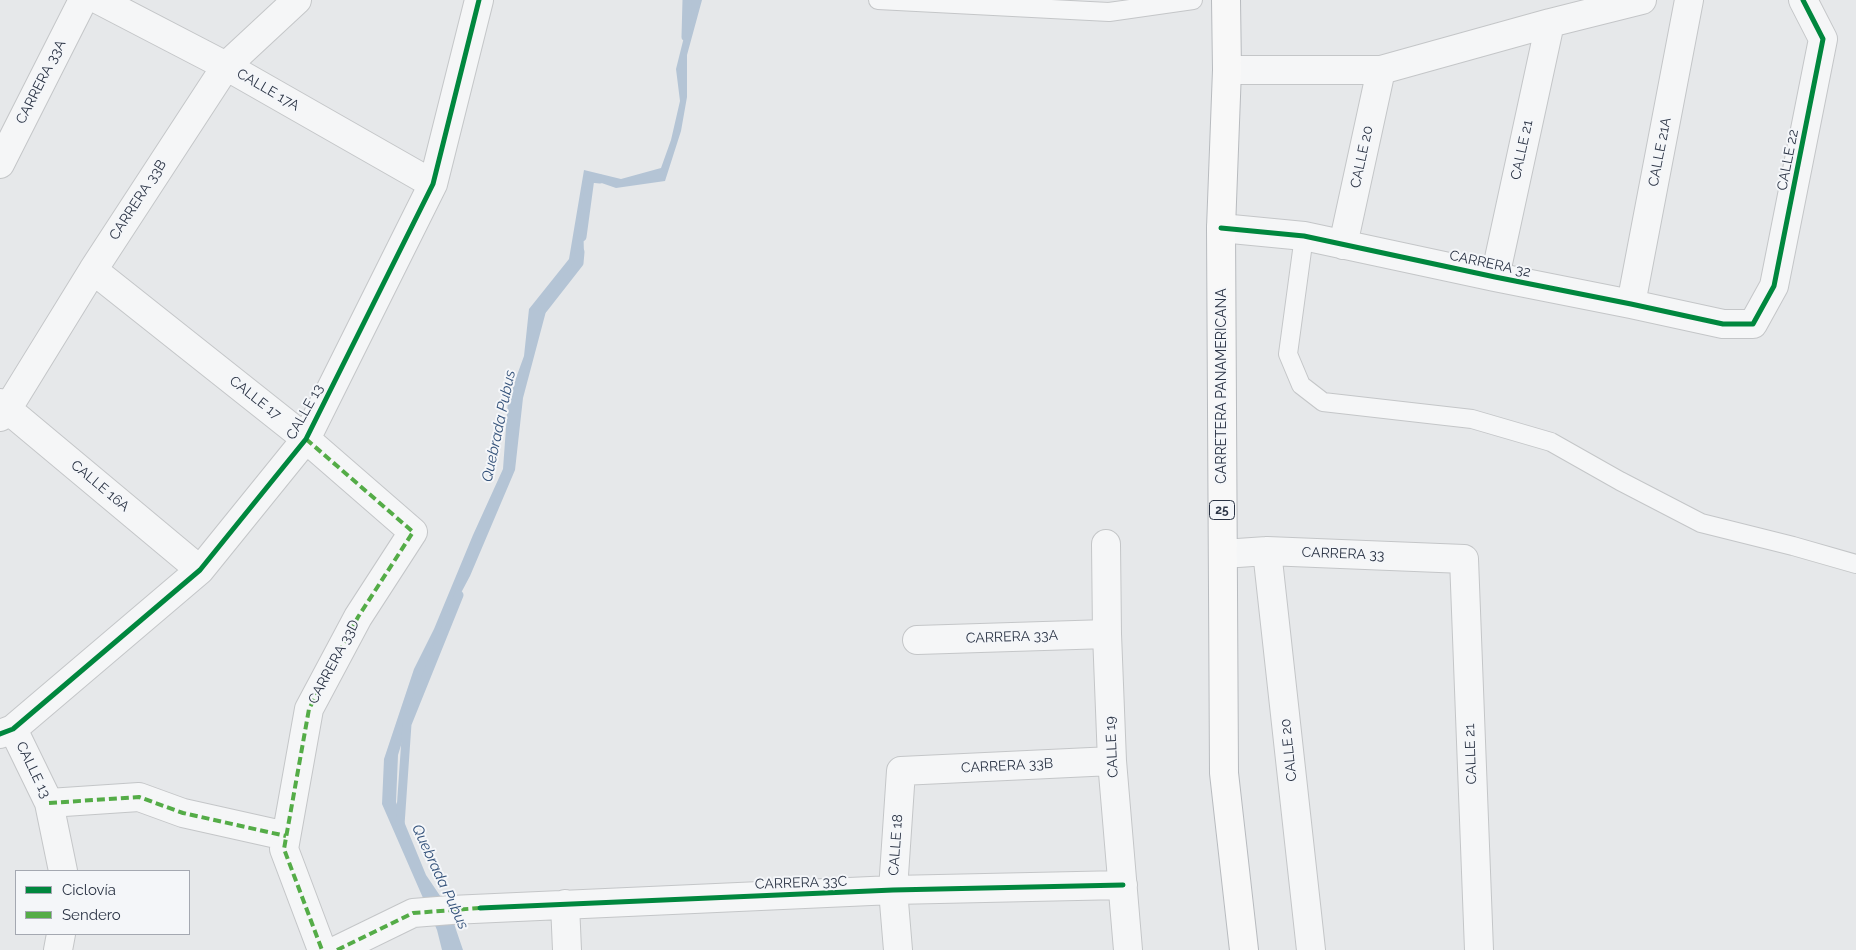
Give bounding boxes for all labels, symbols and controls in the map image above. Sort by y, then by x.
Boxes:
street label: CARRERA 33A [13,37,69,127]
street label: CALLE 17A [234,65,302,115]
street label: CALLE 21A [1645,116,1675,188]
street label: CALLE 21 [1507,119,1537,181]
street label: CALLE 20 [1347,124,1377,190]
street label: CALLE 22 [1774,128,1802,192]
street label: CARRERA 33B [106,157,170,243]
street label: CARRERA 32 [1448,247,1532,281]
street label: CARRETERA PANAMERICANA [1214,288,1230,484]
water label: Quebrada Pubus [478,368,520,484]
street label: CALLE 17 [226,373,284,423]
street label: CALLE 13 [283,381,327,443]
street label: CALLE 16A [67,457,133,515]
road number: 25 [1210,500,1234,520]
street label: CARRERA 33 [1301,544,1385,564]
street label: CARRERA 33D [305,617,363,707]
street label: CARRERA 33A [966,627,1058,647]
street label: CALLE 19 [1102,716,1122,778]
street label: CALLE 20 [1277,718,1301,782]
street label: CALLE 21 [1462,723,1480,785]
street label: CALLE 13 [12,739,54,801]
street label: CARRERA 33B [961,755,1053,777]
street label: CALLE 18 [885,814,907,876]
water label: Quebrada Pubus [408,822,472,932]
legend [15,870,190,935]
street label: CARRERA 33C [755,873,847,893]
text: Ciclovía [62,881,116,899]
text: Sendero [62,906,121,924]

